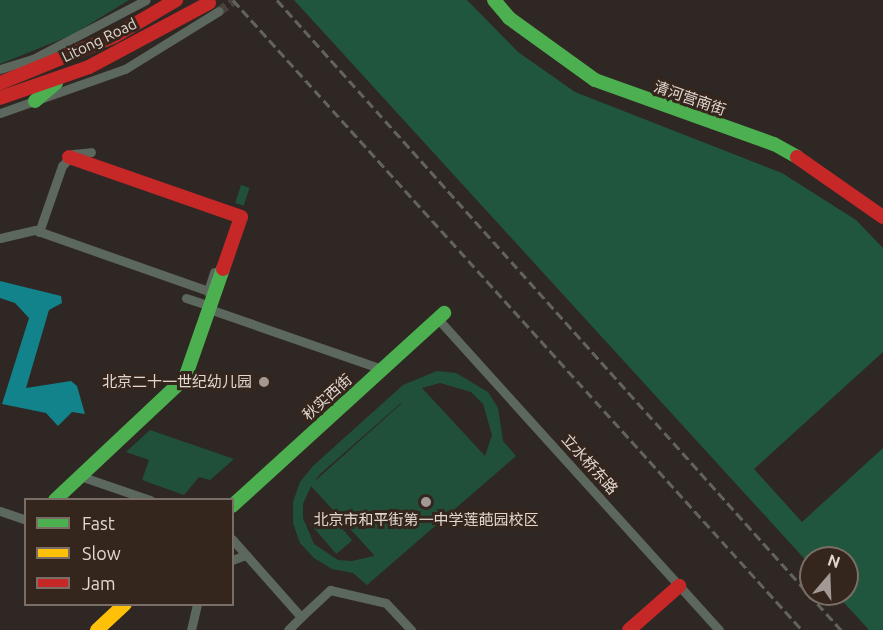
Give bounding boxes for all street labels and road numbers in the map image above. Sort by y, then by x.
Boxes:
street label: Litong Road [59,14,139,66]
street label: 清河营南街 [652,77,728,119]
street label: 秋实西街 [299,370,355,424]
street label: 立水桥东路 [558,430,622,498]

